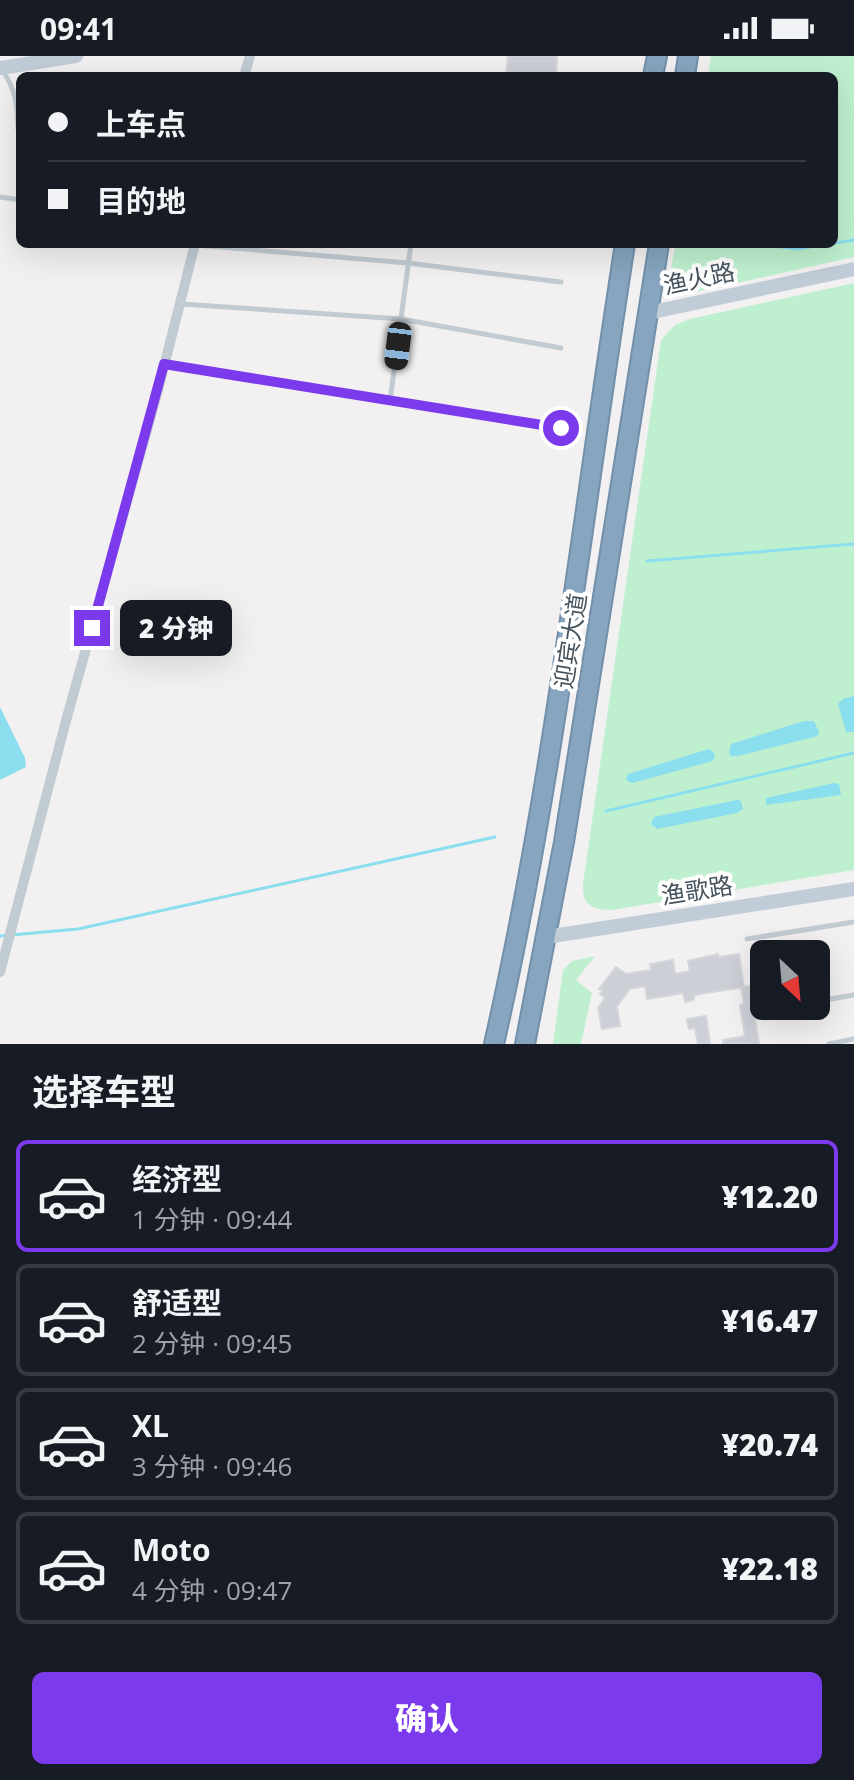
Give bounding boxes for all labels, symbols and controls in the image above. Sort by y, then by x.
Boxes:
text: 09:41 [40,8,117,49]
text: 上车点 [96,103,186,144]
text: 目的地 [96,180,186,221]
street label: 渔火路 [660,254,737,301]
car [383,321,413,371]
route start [543,410,579,446]
street label: 迎宾大道 [546,591,593,691]
callout: 2 分钟 [120,600,232,656]
route end [74,610,110,646]
text: 2 分钟 [139,610,213,646]
street label: 渔歌路 [659,868,735,911]
north arrow [750,940,830,1020]
map controls [750,940,830,1020]
text: 选择车型 [32,1067,176,1116]
text: 经济型 [132,1158,222,1199]
icon: car [36,1160,108,1232]
text: ¥12.20 [721,1176,818,1217]
text: 1 分钟 · 09:44 [132,1201,292,1237]
text: 舒适型 [132,1282,222,1323]
icon: car [36,1284,108,1356]
text: ¥16.47 [721,1300,818,1341]
text: 2 分钟 · 09:45 [132,1325,292,1361]
text: XL [132,1405,169,1446]
icon: car [36,1408,108,1480]
text: ¥20.74 [721,1424,818,1465]
text: 3 分钟 · 09:46 [132,1448,292,1484]
text: Moto [132,1529,210,1570]
icon: car [36,1532,108,1604]
text: ¥22.18 [721,1548,818,1589]
text: 4 分钟 · 09:47 [132,1572,292,1608]
button: 确认 [32,1672,822,1764]

